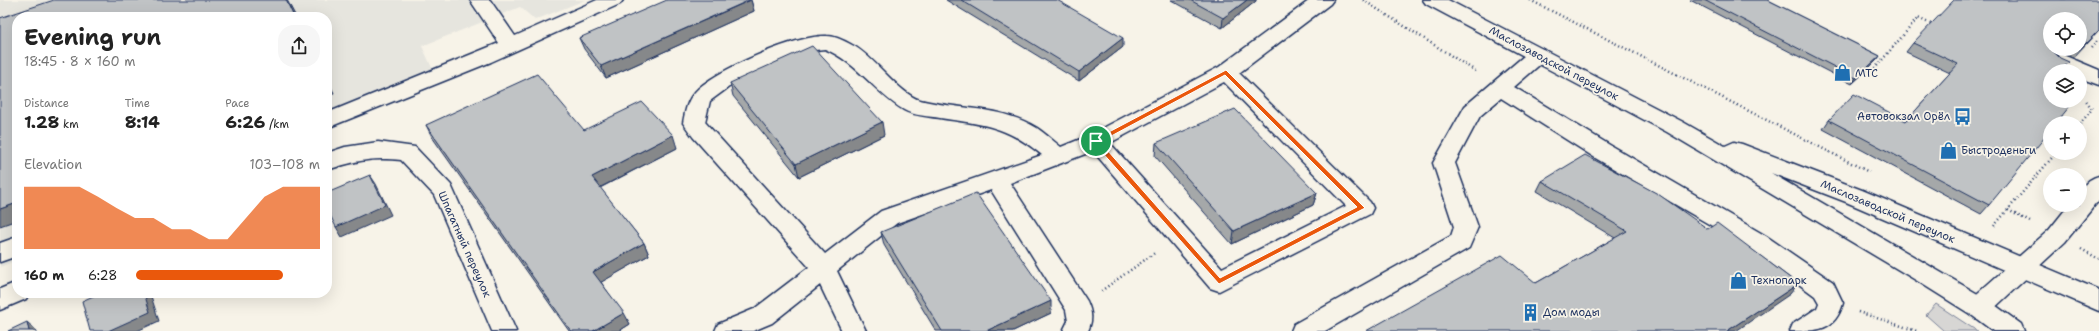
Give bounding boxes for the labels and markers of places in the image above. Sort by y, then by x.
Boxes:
shop icon: МТС [1832,63,1852,83]
place label: МТС [1855,66,1878,81]
bus stop icon: Автовокзал Орёл [1953,106,1973,126]
place label: Автовокзал Орёл [1857,109,1950,124]
pin [1079,124,1113,158]
shop icon: Быстроденьги [1938,140,1958,160]
place label: Быстроденьги [1961,143,2036,158]
shop icon: Технопарк [1728,270,1748,290]
place label: Технопарк [1751,273,1807,288]
building icon: Дом моды [1520,302,1540,322]
place label: Дом моды [1543,305,1600,320]

